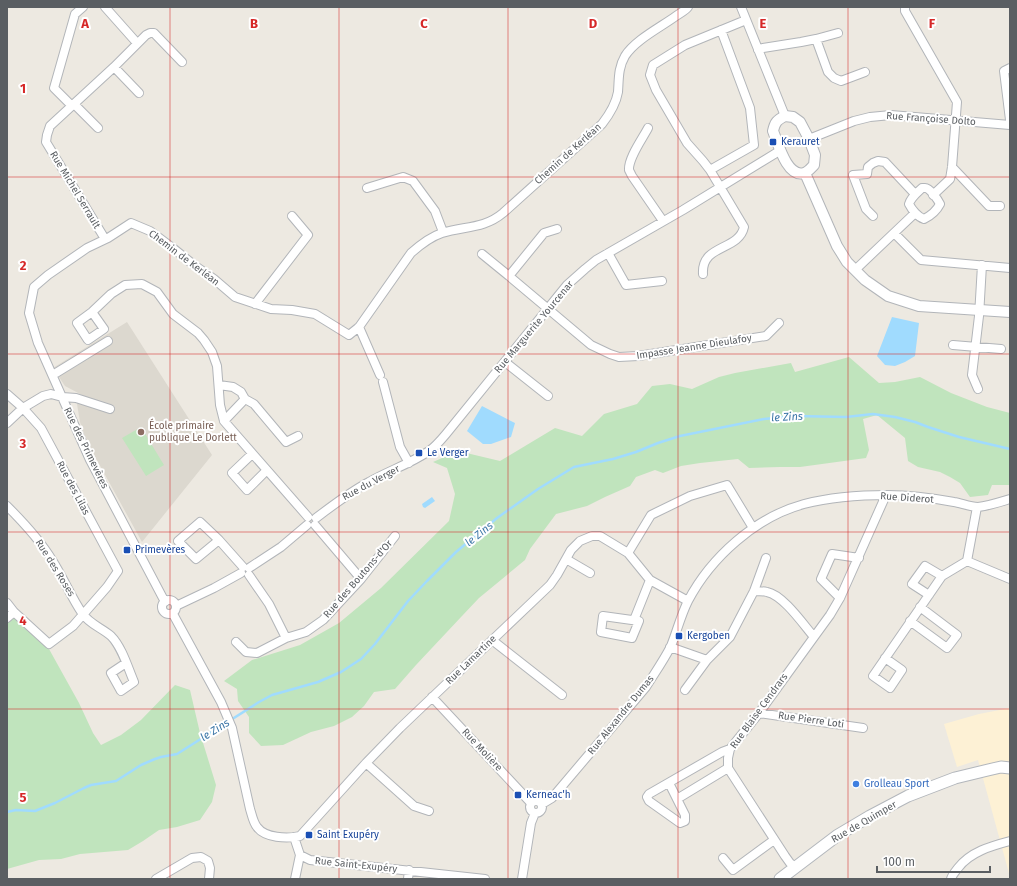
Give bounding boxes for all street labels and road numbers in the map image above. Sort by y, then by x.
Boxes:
street label: Rue Françoise Dolto [886,110,976,128]
street label: Chemin de Kerléan [532,121,604,187]
street label: Rue Michel Serrault [47,149,103,231]
street label: Chemin de Kerléan [146,228,222,288]
street label: Rue Marguerite Yourcenar [492,278,576,376]
street label: Impasse Jeanne Dieulafoy [636,332,753,362]
street label: Rue des Primevères [61,405,111,491]
street label: Rue des Lilas [54,459,92,517]
street label: Rue du Verger [340,463,402,503]
street label: Rue Diderot [880,490,935,506]
street label: Rue des Roses [33,537,78,599]
street label: Rue des Boutons-d'Or [321,538,395,620]
street label: Rue Lamartine [443,633,499,687]
street label: Rue Blaise Cendrars [728,671,790,751]
street label: Rue Alexandre Dumas [585,673,657,757]
street label: Rue Pierre Loti [777,709,845,731]
street label: Rue Molière [459,726,505,774]
street label: Rue de Quimper [829,798,899,846]
street label: Rue Saint-Exupéry [314,855,398,875]

